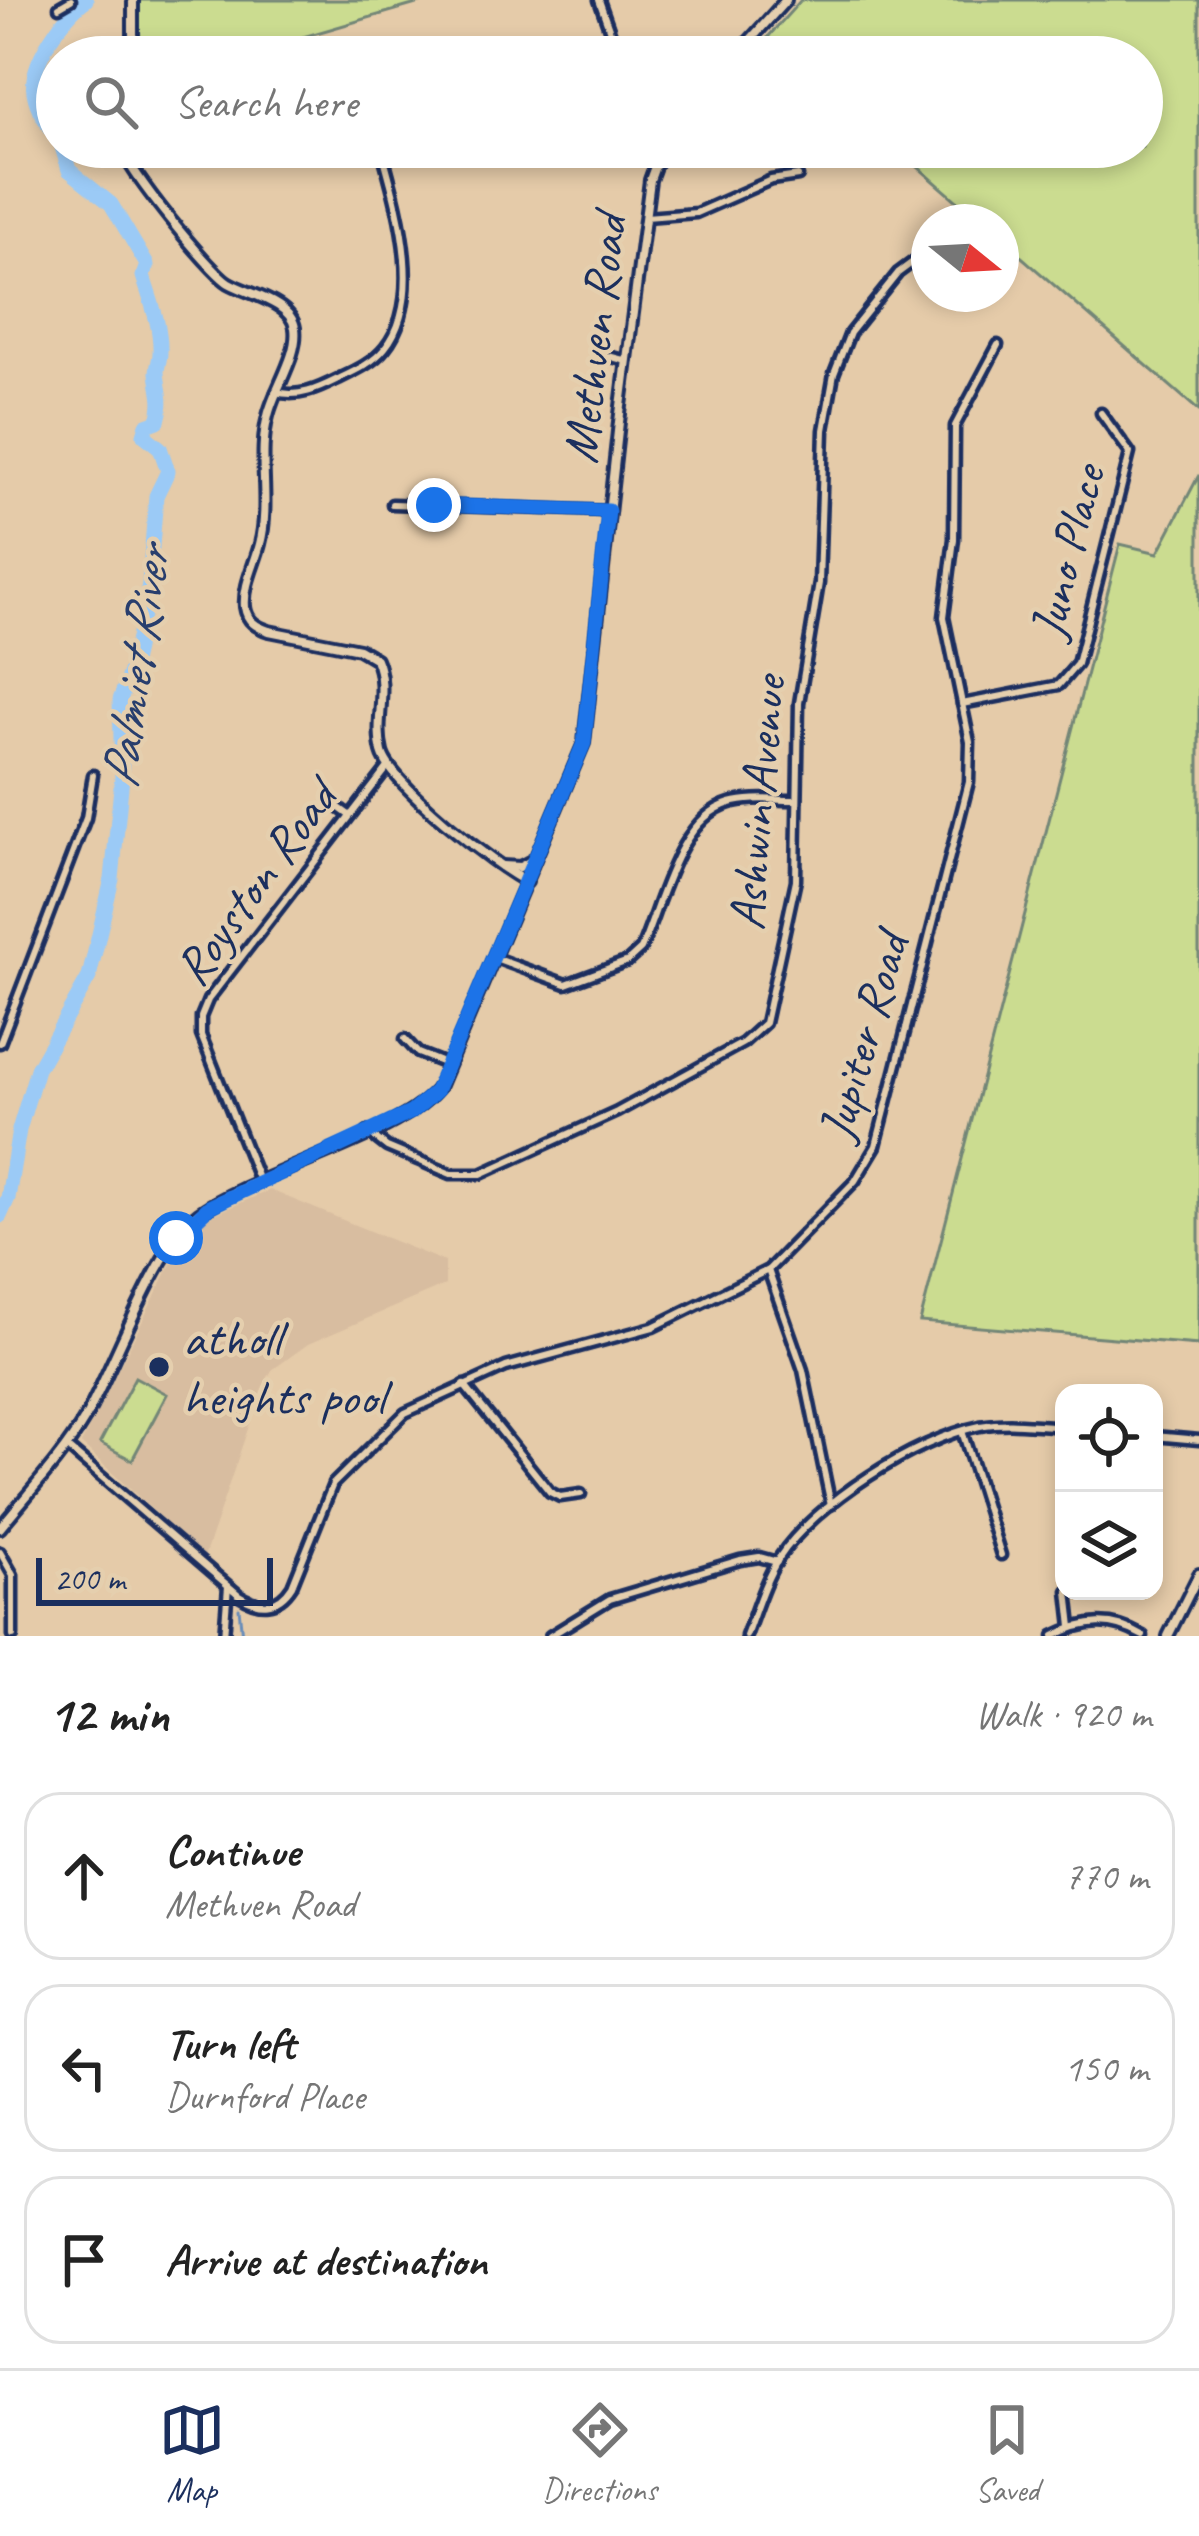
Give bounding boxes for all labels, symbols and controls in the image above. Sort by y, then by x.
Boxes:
search box [36,36,1163,168]
icon: search [78,69,144,135]
text: Search here [174,74,357,131]
street label: Methven Road [547,203,642,467]
north arrow [911,204,1019,312]
street label: Juno Place [1014,456,1120,648]
route end [407,478,461,532]
water label: Palmiet River [85,536,187,792]
street label: Ashwin Avenue [714,670,800,932]
street label: Royston Road [160,762,355,997]
street label: Jupiter Road [802,920,925,1151]
route start [149,1211,203,1265]
place label: atholl heights pool [183,1306,393,1429]
marker: atholl heights pool [146,1354,172,1380]
map controls [1055,1384,1163,1600]
button: locate [1055,1384,1163,1492]
button: layers [1055,1492,1163,1600]
scale bar [36,1552,273,1605]
text: 200 m [54,1558,125,1600]
text: 12 min [48,1682,169,1746]
text: Walk · 920 m [975,1690,1151,1739]
text: Continue [165,1823,299,1880]
icon: ahead [51,1843,117,1909]
text: 770 m [1064,1852,1148,1901]
text: Methven Road [165,1880,356,1929]
text: Turn left [165,2015,295,2072]
icon: left [51,2035,117,2101]
text: 150 m [1064,2044,1148,2093]
text: Durnford Place [165,2072,365,2121]
icon: arrive [51,2227,117,2293]
text: Arrive at destination [165,2232,487,2289]
tab: Map [159,2397,225,2511]
tab: Directions [542,2397,657,2511]
tab: Saved [974,2397,1040,2511]

